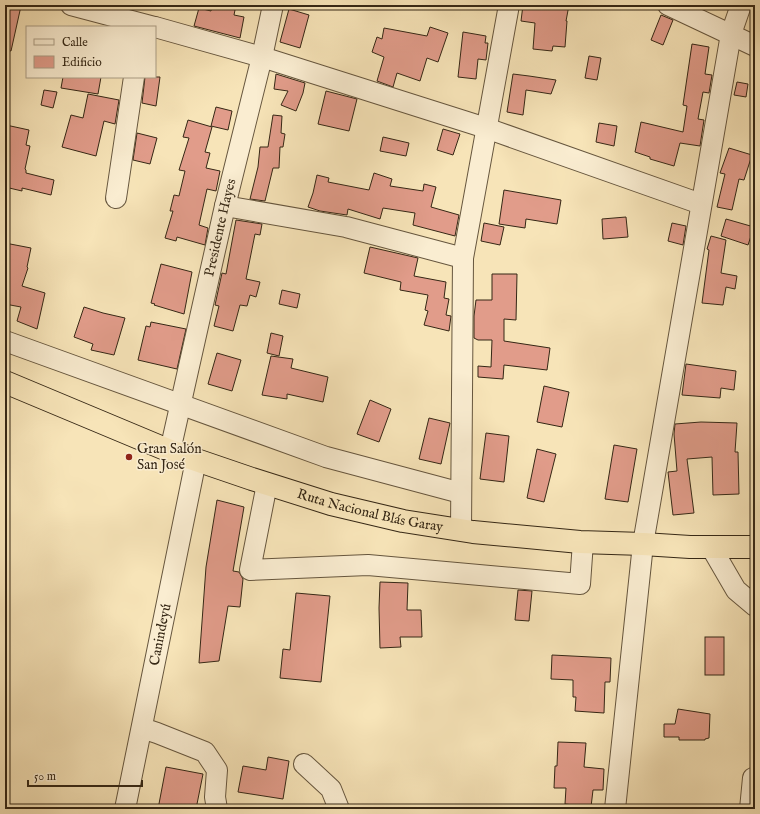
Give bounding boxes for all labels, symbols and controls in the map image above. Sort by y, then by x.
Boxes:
legend [26,26,156,78]
text: Calle [62,35,88,50]
text: Edificio [62,55,102,70]
street label: Presidente Hayes [200,177,240,278]
place label: Gran Salón San José [137,440,202,474]
marker: Gran Salón San José [124,452,134,462]
street label: Ruta Nacional Blás Garay [295,485,444,536]
street label: Canindeyú [145,602,176,667]
scale bar [28,762,142,788]
text: 50 m [34,769,56,784]

